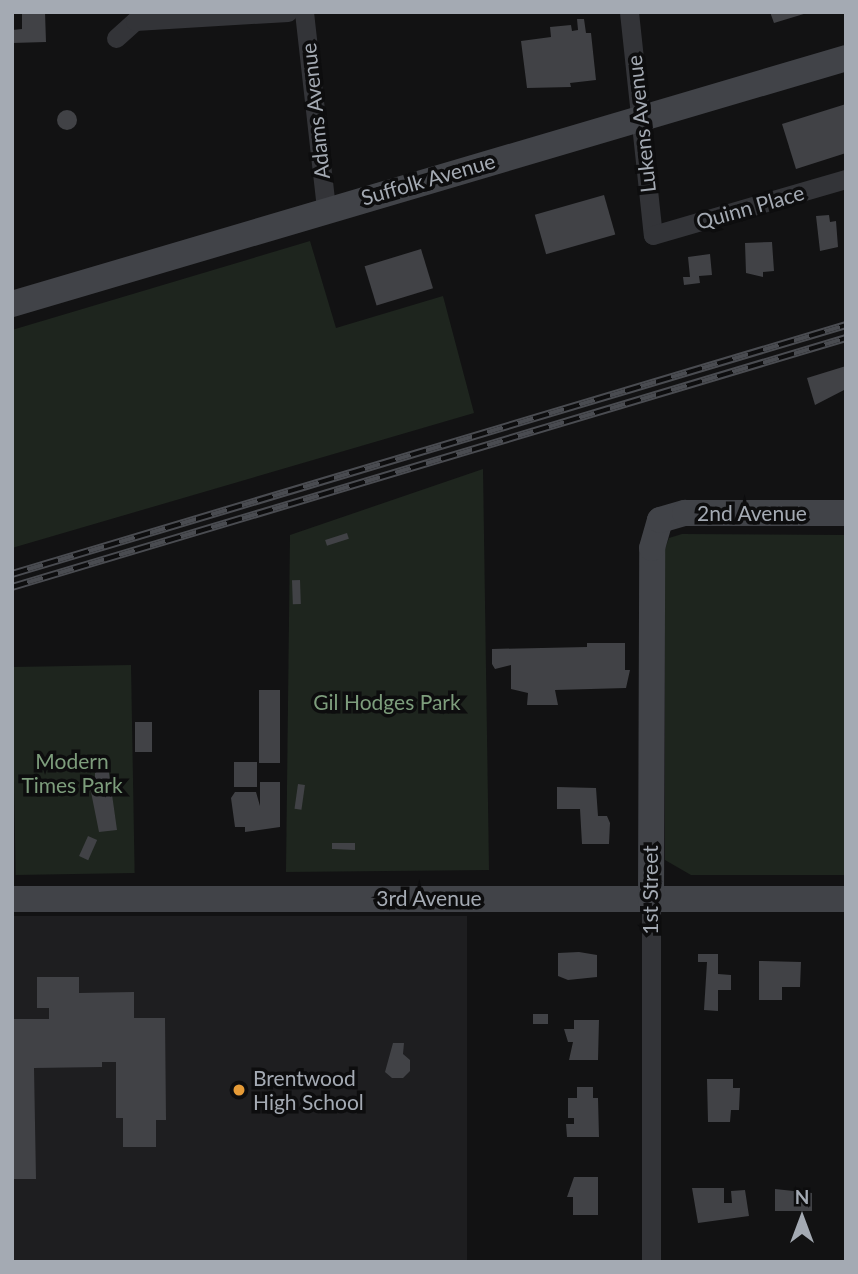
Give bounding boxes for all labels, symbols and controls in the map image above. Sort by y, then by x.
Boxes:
street label: Adams Avenue [295,41,335,181]
street label: Lukens Avenue [621,54,661,194]
street label: Suffolk Avenue [358,148,498,210]
street label: Quinn Place [693,180,807,234]
street label: 2nd Avenue [697,500,807,526]
park label: Gil Hodges Park [313,689,461,715]
park label: Modern Times Park [21,748,123,798]
street label: 1st Street [637,845,663,935]
street label: 3rd Avenue [376,885,482,911]
place label: Brentwood High School [253,1065,364,1115]
marker: Brentwood High School [231,1082,247,1098]
north arrow [767,1183,837,1253]
text: N [795,1185,809,1208]

